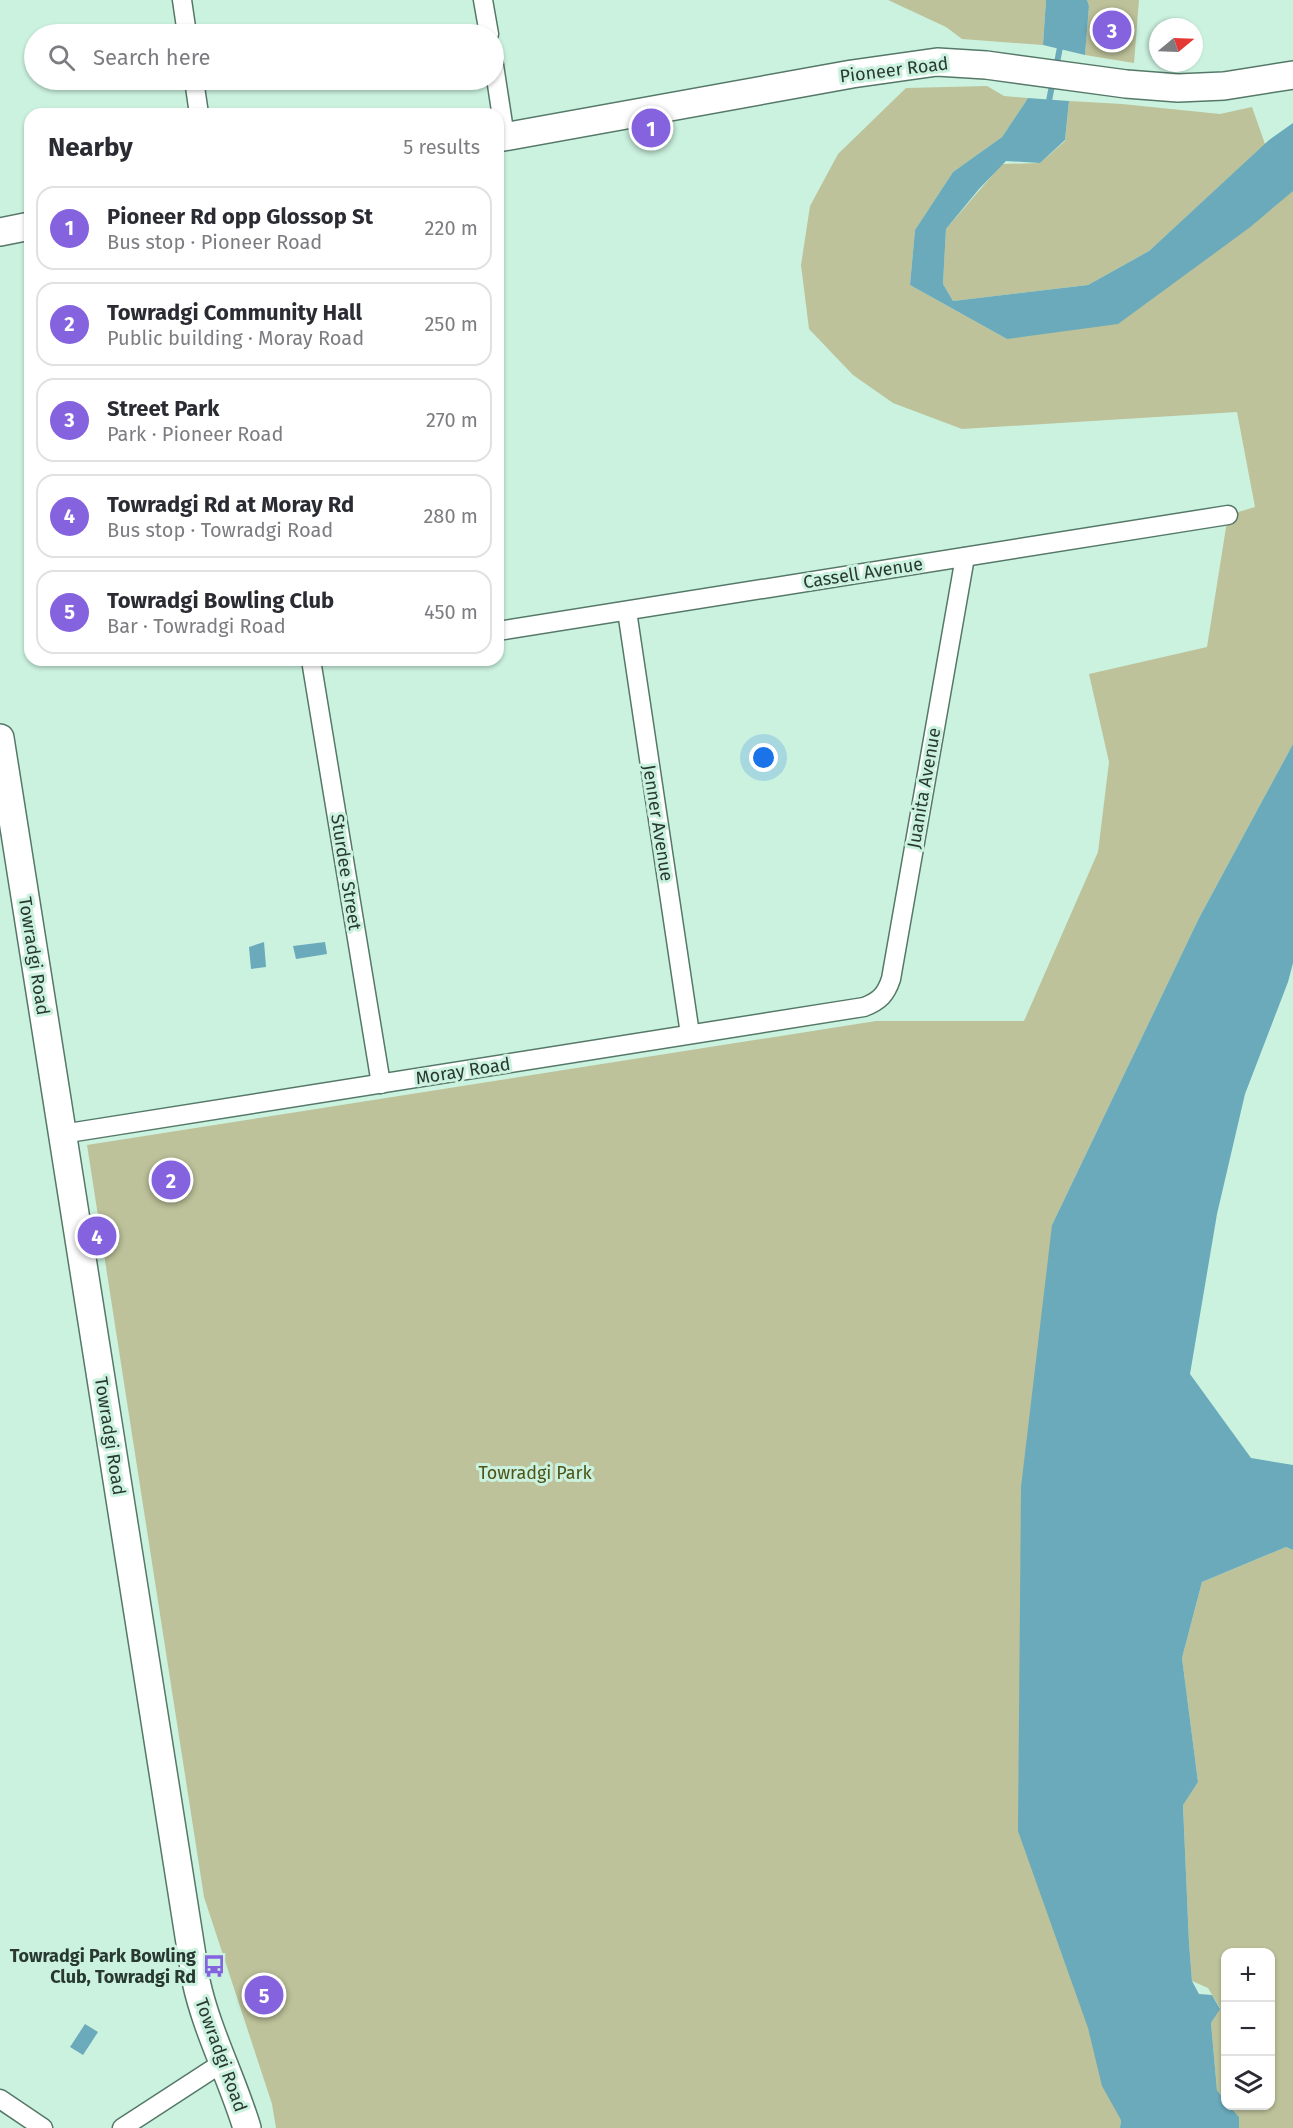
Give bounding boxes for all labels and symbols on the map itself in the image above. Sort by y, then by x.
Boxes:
pin: 3 [1092,8,1132,52]
north arrow [1149,18,1203,72]
street label: Pioneer Road [838,52,950,88]
pin: 1 [632,106,670,150]
street label: Cassell Avenue [802,553,924,593]
street label: Juanita Avenue [903,726,945,850]
your location [749,743,778,772]
street label: Jenner Avenue [638,763,678,883]
street label: Sturdee Street [326,812,366,932]
street label: Towradgi Road [14,895,54,1017]
street label: Moray Road [414,1053,512,1089]
pin: 2 [152,1158,190,1202]
pin: 4 [78,1214,116,1258]
street label: Towradgi Road [90,1375,130,1497]
park label: Towradgi Park [478,1462,592,1484]
place label: Towradgi Park Bowling Club, Towradgi Rd [10,1945,196,1988]
bus stop icon: Towradgi Park Bowling Club, Towradgi Rd [201,1953,227,1979]
pin: 5 [244,1972,284,2018]
street label: Towradgi Road [190,1995,252,2115]

